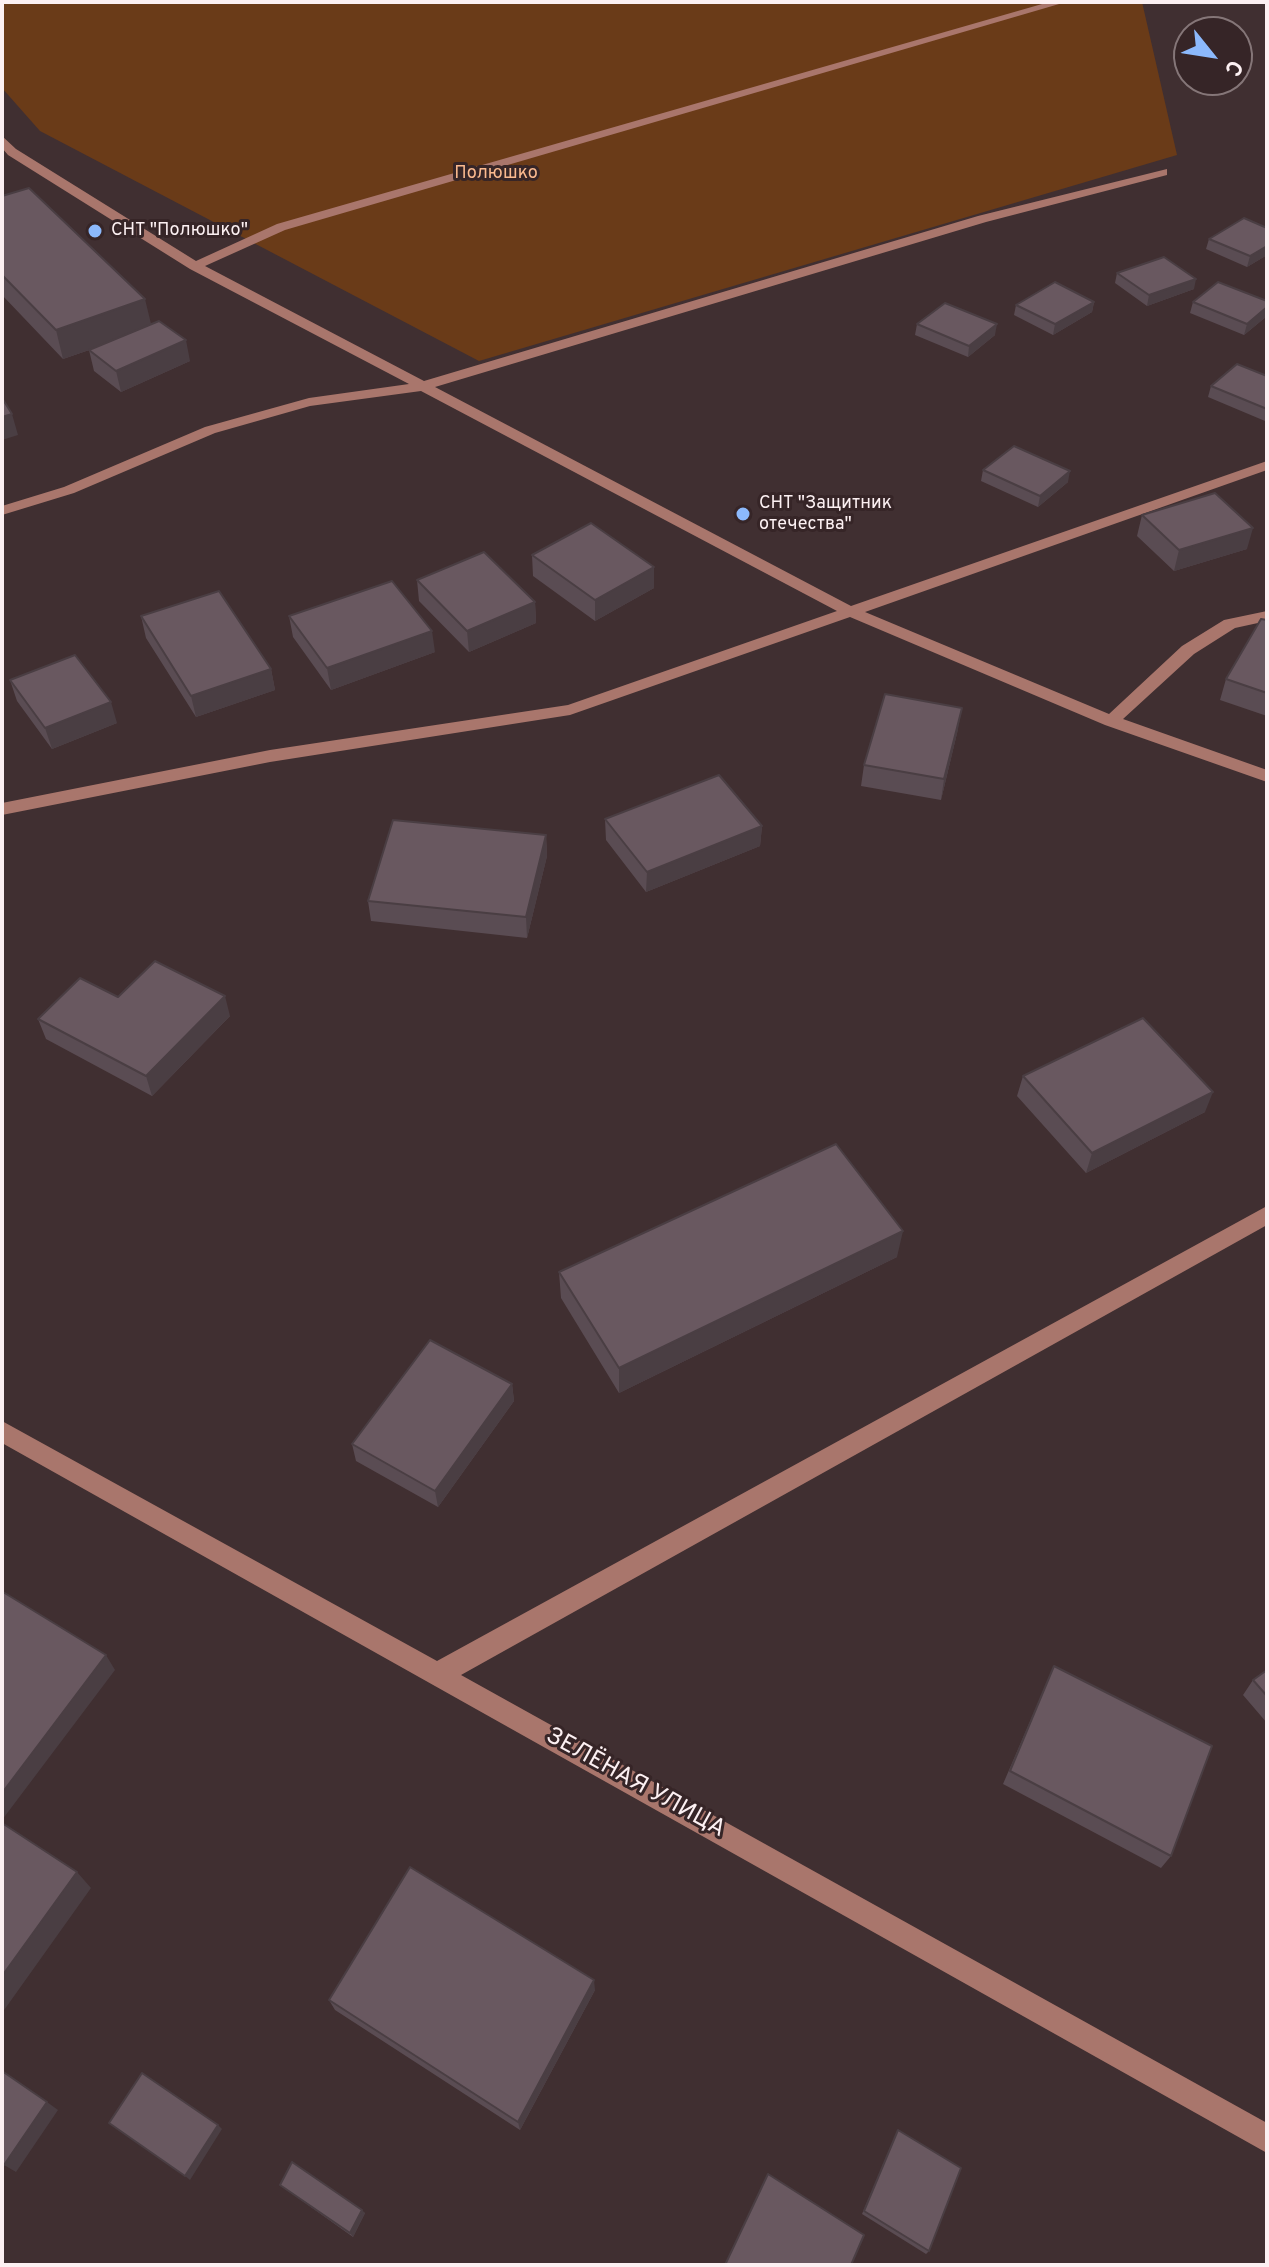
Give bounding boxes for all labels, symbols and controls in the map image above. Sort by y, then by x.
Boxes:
north arrow [1173,16,1253,96]
text: С [1217,54,1248,80]
park label: Полюшко [454,163,538,185]
place label: СНТ "Полюшко" [111,220,248,242]
marker: СНТ "Полюшко" [86,222,104,240]
place label: СНТ "Защитник отечества" [759,493,892,536]
marker: СНТ "Защитник отечества" [734,505,752,523]
street label: ЗЕЛЁНАЯ УЛИЦА [540,1723,730,1845]

